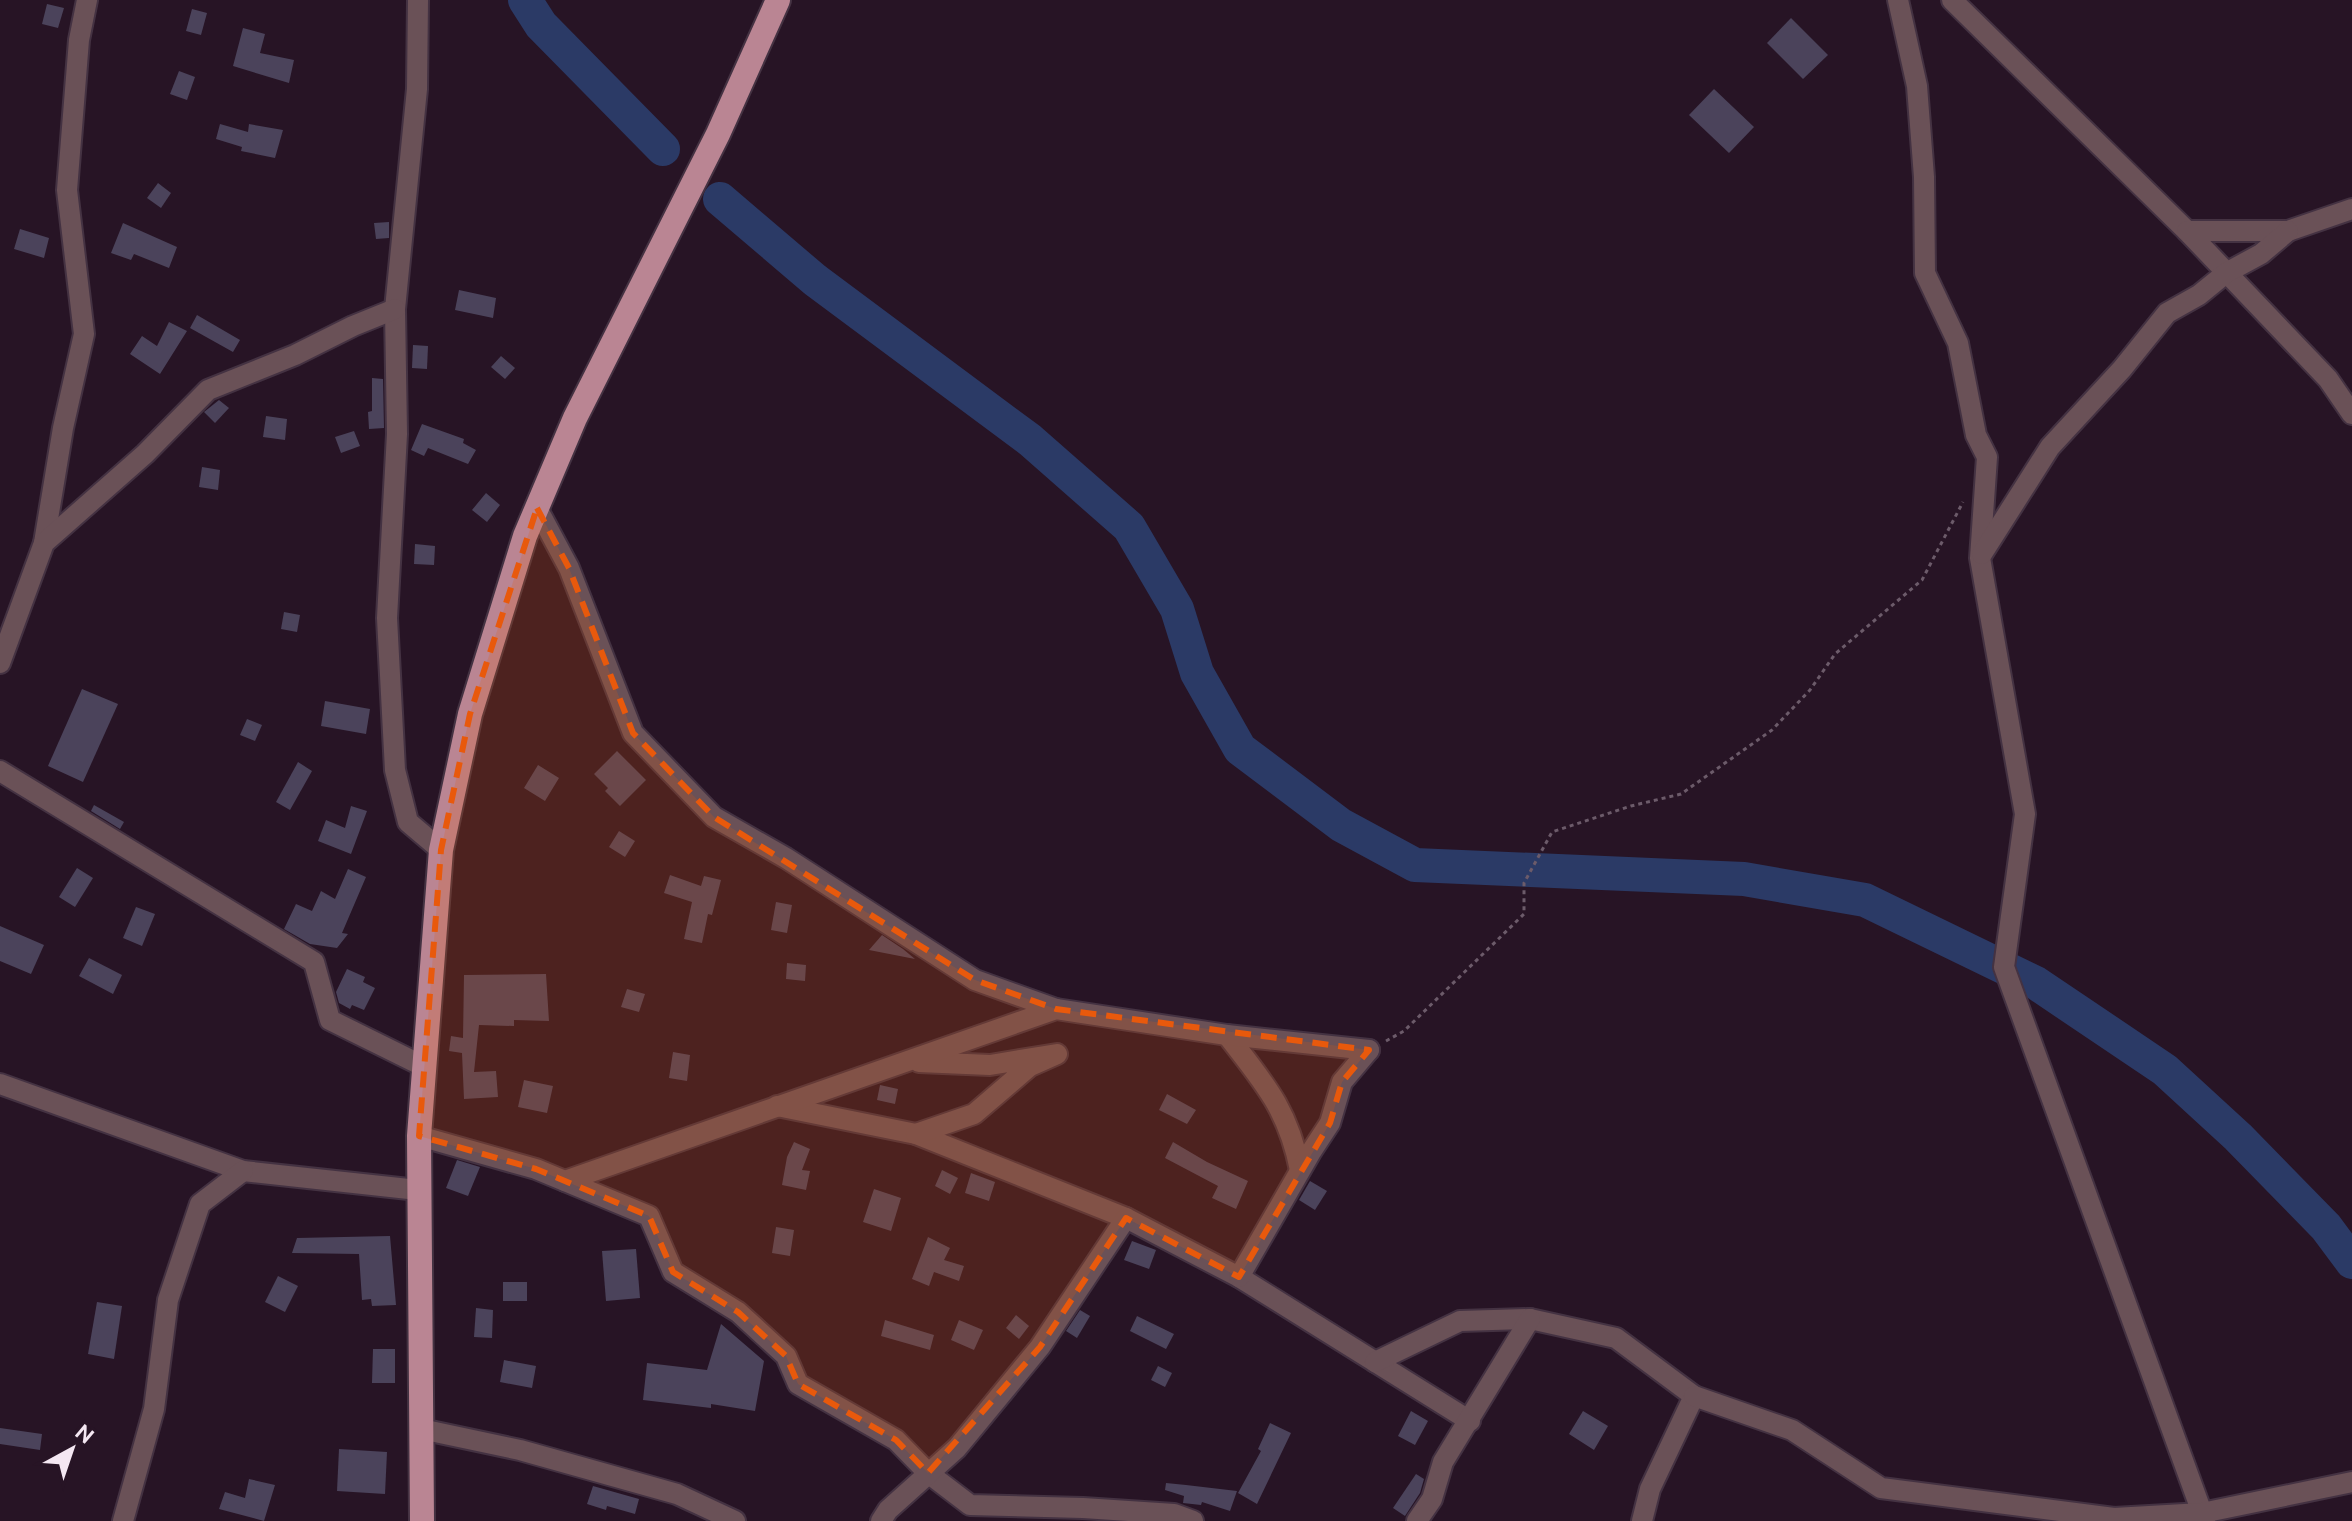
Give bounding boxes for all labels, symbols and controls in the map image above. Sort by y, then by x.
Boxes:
north arrow [32,1409,112,1489]
text: N [71,1418,100,1448]

